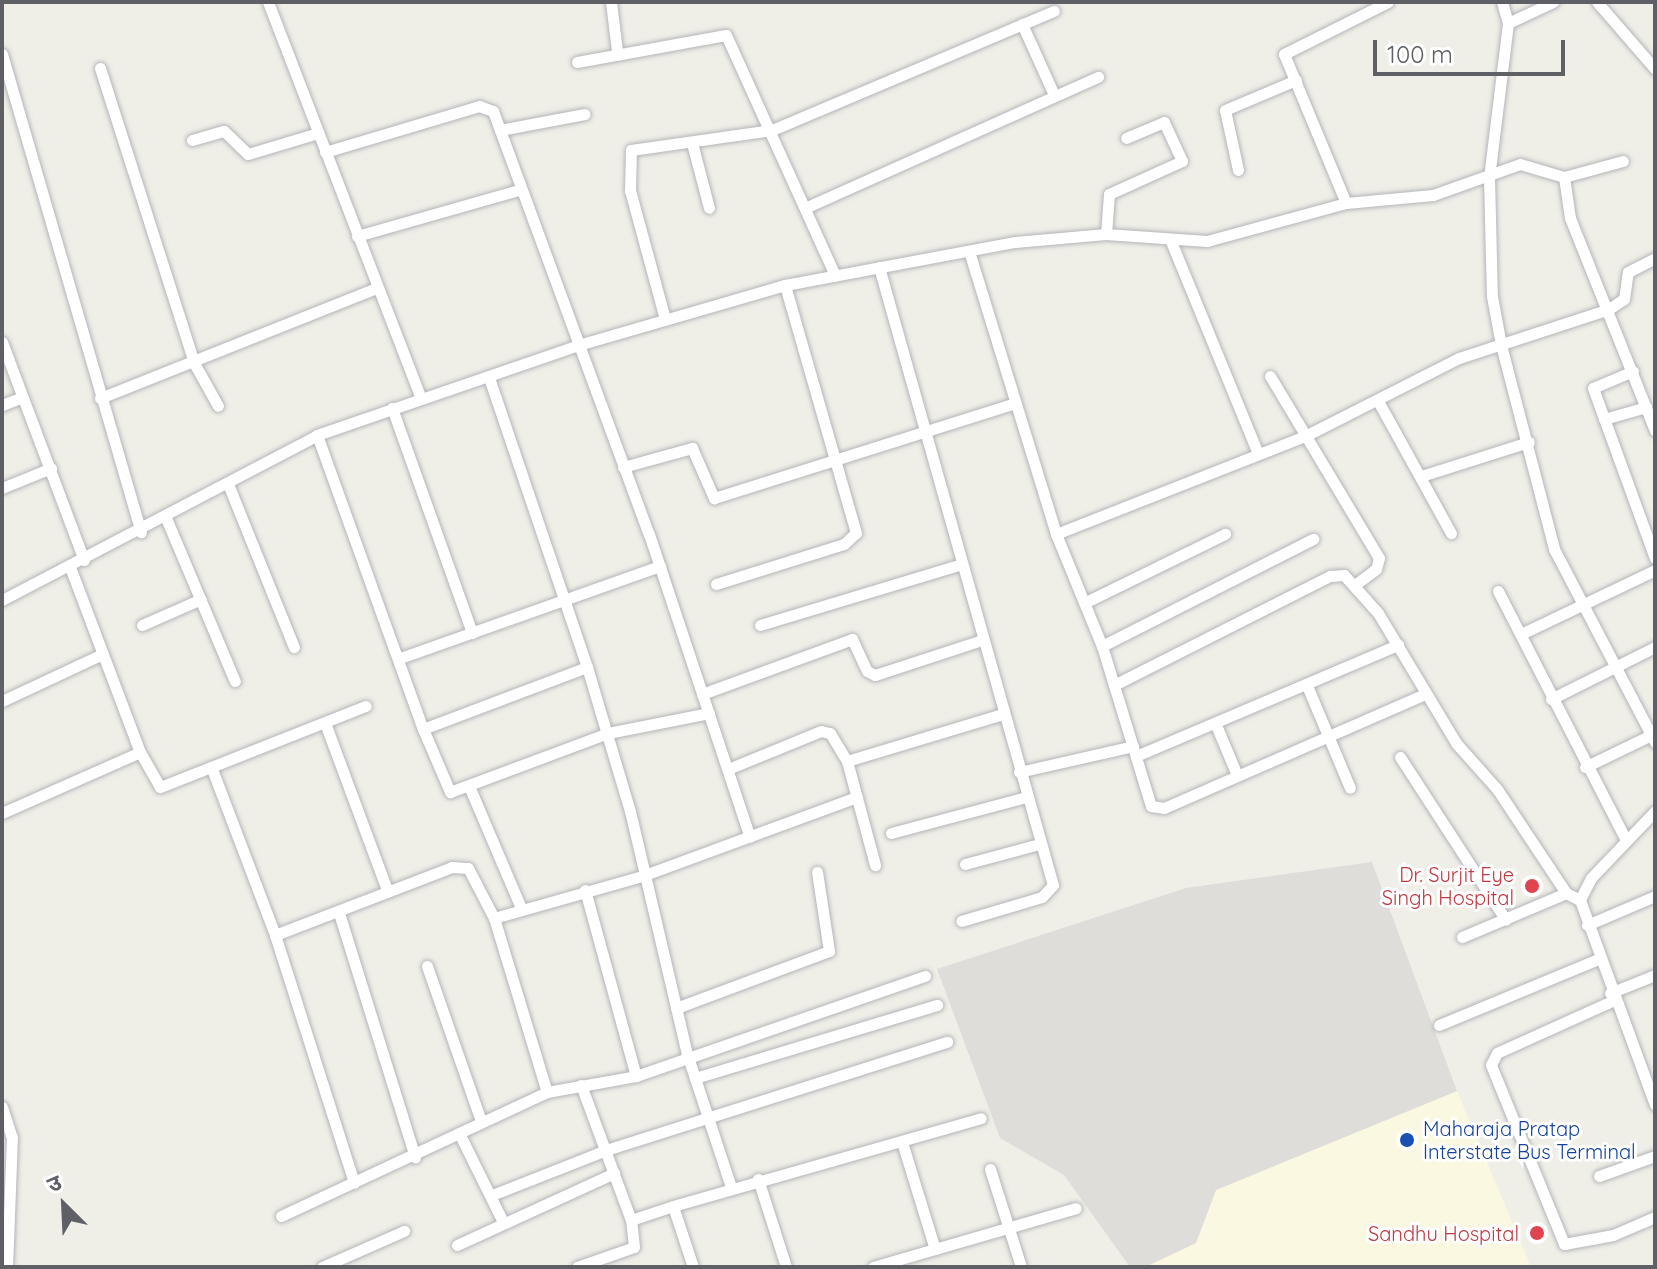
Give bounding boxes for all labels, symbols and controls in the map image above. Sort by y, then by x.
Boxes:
scale bar [1377,24,1569,74]
text: 100 m [1387,39,1453,69]
place label: Dr. Surjit Eye Singh Hospital [1382,862,1514,909]
marker: Dr. Surjit Eye Singh Hospital [1521,875,1543,897]
place label: Maharaja Pratap Interstate Bus Terminal [1423,1116,1636,1163]
marker: Maharaja Pratap Interstate Bus Terminal [1398,1131,1416,1149]
north arrow [24,1165,104,1245]
text: उ [43,1168,66,1198]
place label: Sandhu Hospital [1368,1221,1519,1245]
marker: Sandhu Hospital [1526,1222,1548,1244]

